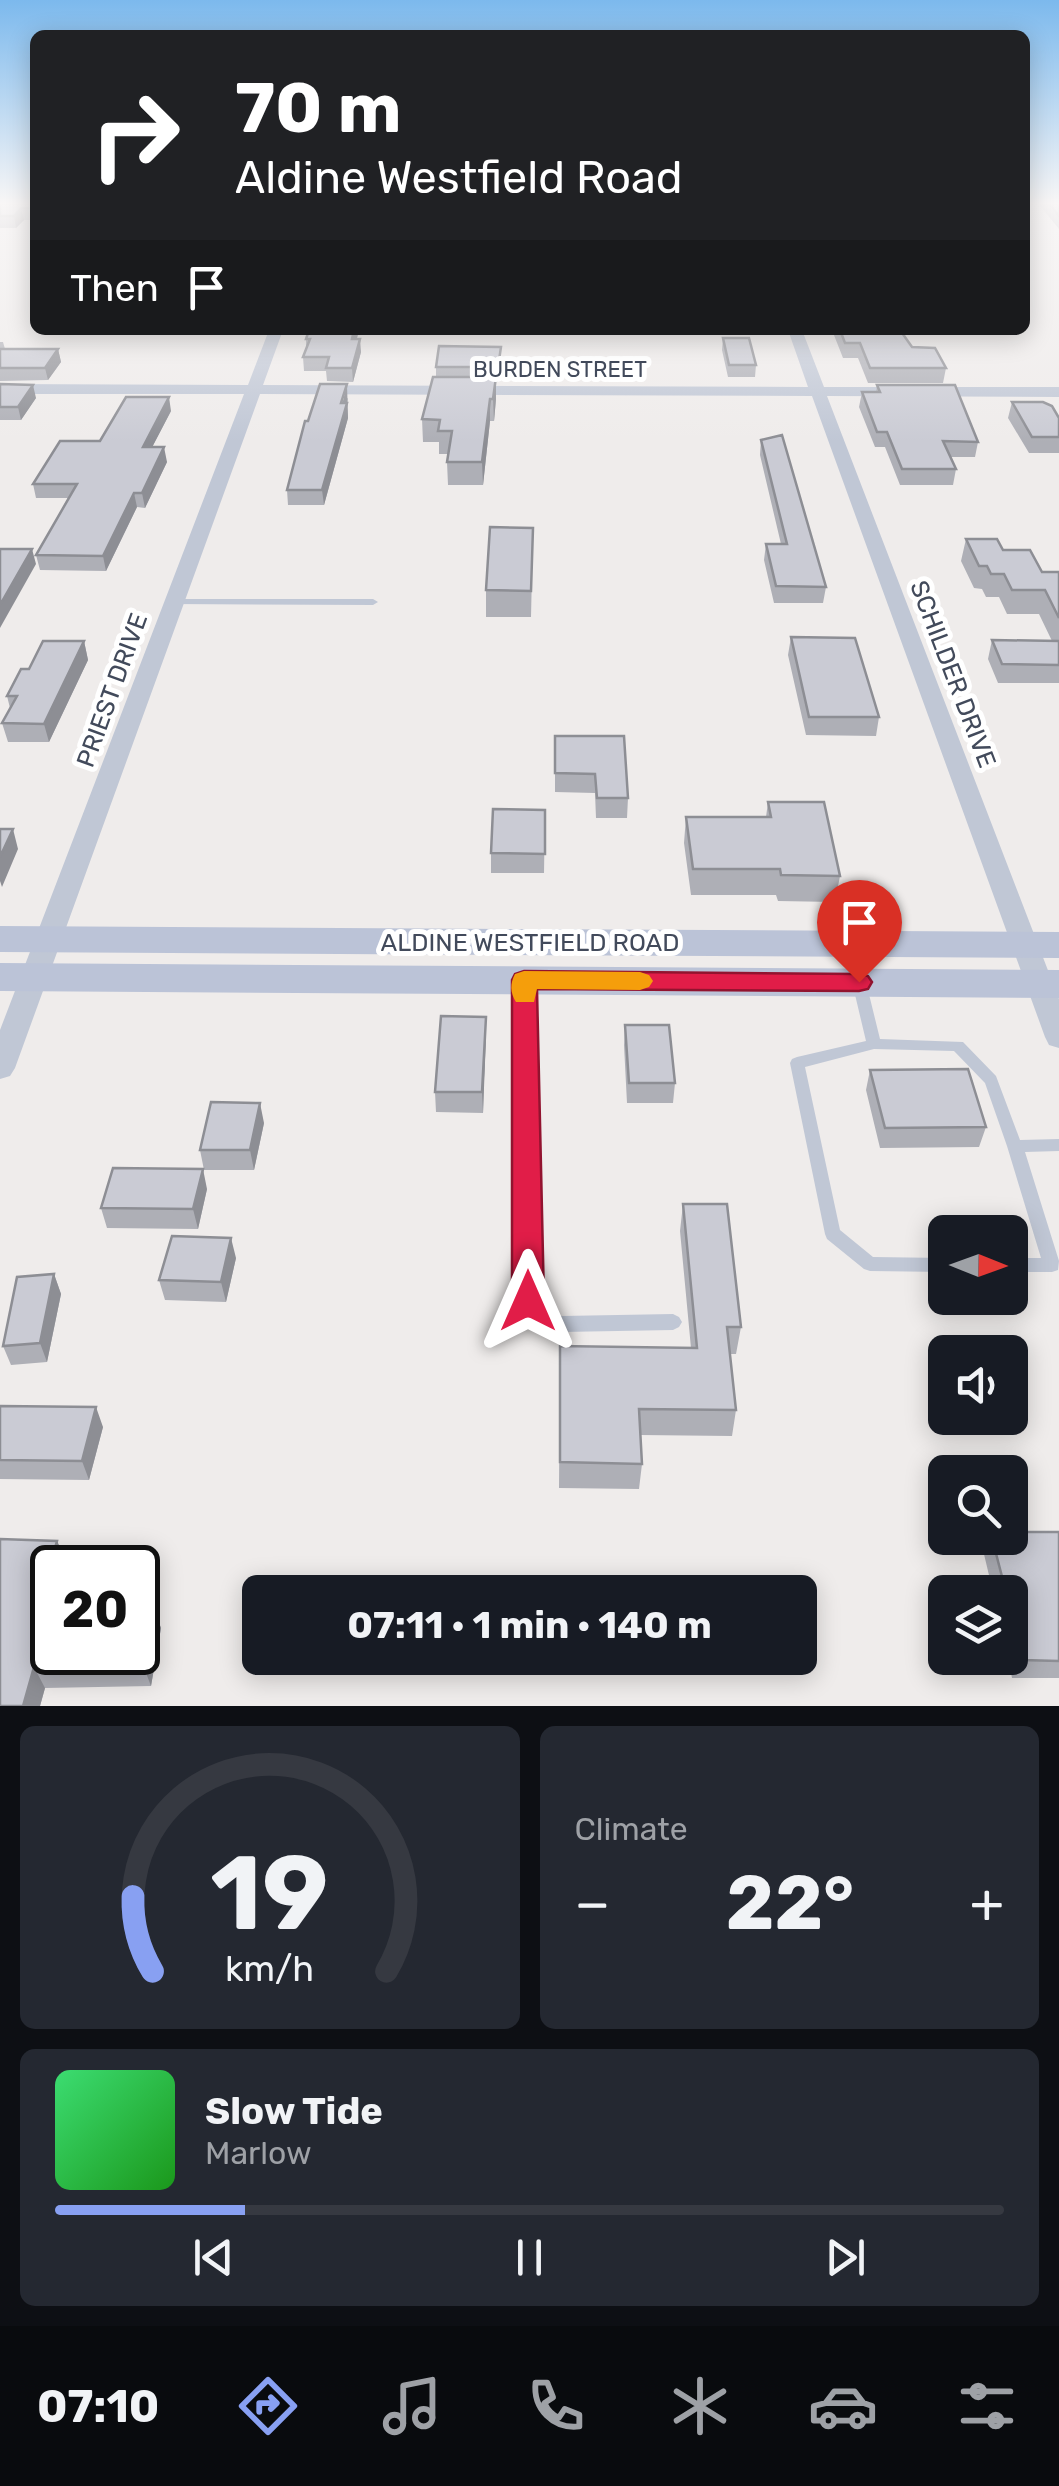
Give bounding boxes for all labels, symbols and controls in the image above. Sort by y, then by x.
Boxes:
text: 70 m [235,67,402,150]
icon: right [70,70,200,200]
text: Aldine Westfield Road [235,151,683,204]
icon: arrive [179,260,234,315]
text: Then [70,265,159,311]
street label: BURDEN STREET [473,356,647,383]
street label: SCHILDER DRIVE [904,576,1002,772]
street label: PRIEST DRIVE [71,609,153,771]
pin [817,880,902,983]
icon: arrive [832,895,887,950]
street label: ALDINE WESTFIELD ROAD [380,928,680,957]
north arrow [928,1215,1028,1315]
map controls [928,1215,1028,1675]
position arrow [476,1249,580,1353]
button: sound [928,1335,1028,1435]
button: search [928,1455,1028,1555]
speed limit sign: 20 [30,1545,160,1675]
button: layers [928,1575,1028,1675]
text: 07:11 · 1 min · 140 m [347,1602,712,1648]
text: Climate [575,1810,688,1848]
text: 19 [211,1832,329,1955]
text: 22° [726,1859,854,1948]
text: − [575,1871,610,1936]
text: + [970,1871,1004,1936]
text: km/h [225,1948,314,1990]
text: Slow Tide [205,2088,383,2134]
text: Marlow [205,2134,312,2172]
icon: previous [186,2230,241,2285]
icon: pause [502,2230,557,2285]
icon: next [818,2230,873,2285]
icon: directions [233,2371,303,2441]
icon: music [377,2371,447,2441]
icon: phone [521,2371,591,2441]
icon: climate [665,2371,735,2441]
icon: car [808,2371,878,2441]
icon: filters [952,2371,1022,2441]
text: 07:10 [37,2380,159,2433]

